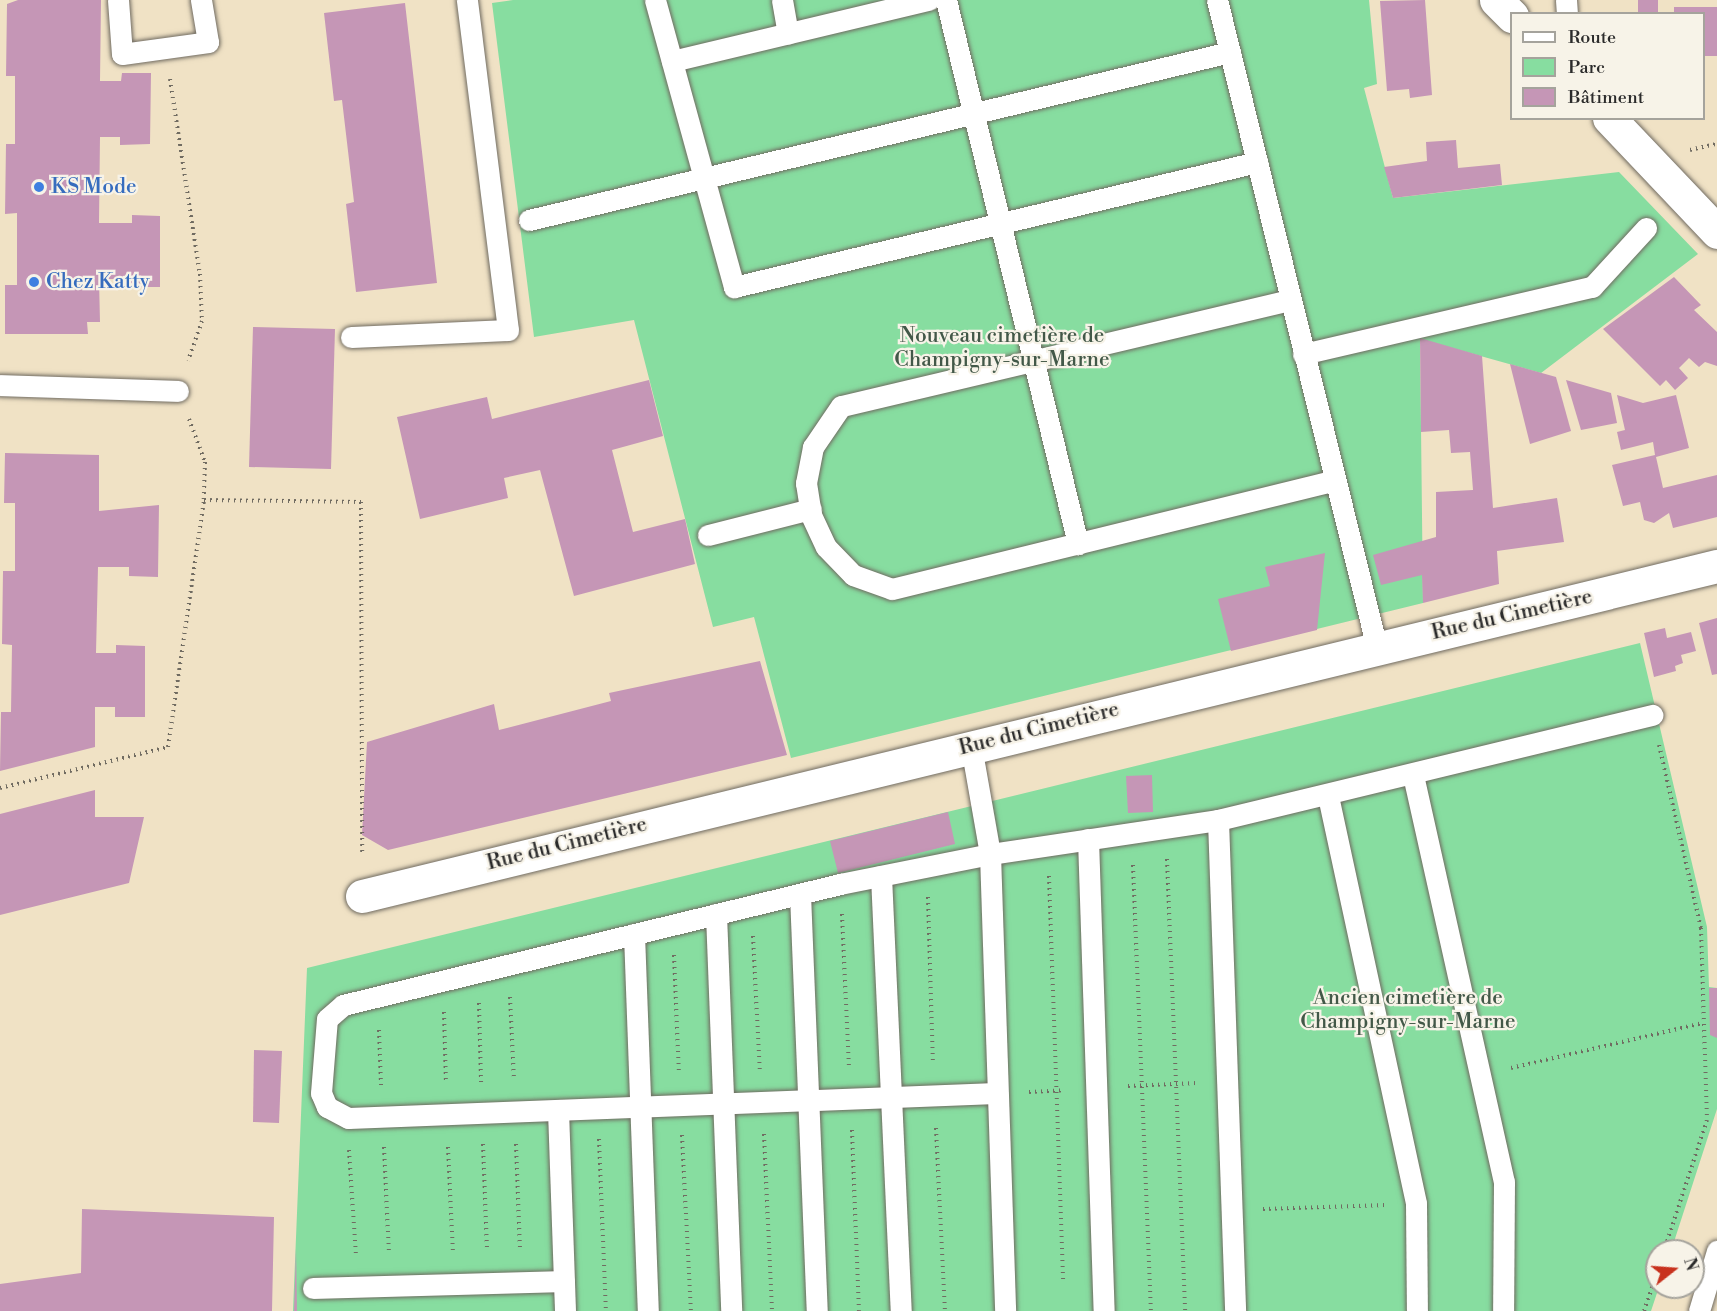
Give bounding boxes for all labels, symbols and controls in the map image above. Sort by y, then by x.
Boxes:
legend [1510,12,1705,120]
text: Route [1568,26,1616,49]
text: Parc [1568,56,1605,79]
text: Bâtiment [1568,86,1644,109]
place label: KS Mode [51,174,137,200]
marker: KS Mode [32,180,46,194]
place label: Chez Katty [46,269,150,295]
marker: Chez Katty [27,275,41,289]
park label: Nouveau cimetière de Champigny-sur-Marne [894,323,1110,373]
street label: Rue du Cimetière [1429,584,1595,646]
street label: Rue du Cimetière [956,697,1122,761]
street label: Rue du Cimetière [484,812,650,876]
park label: Ancien cimetière de Champigny-sur-Marne [1300,985,1516,1035]
north arrow [1645,1239,1705,1299]
text: N [1679,1255,1702,1273]

